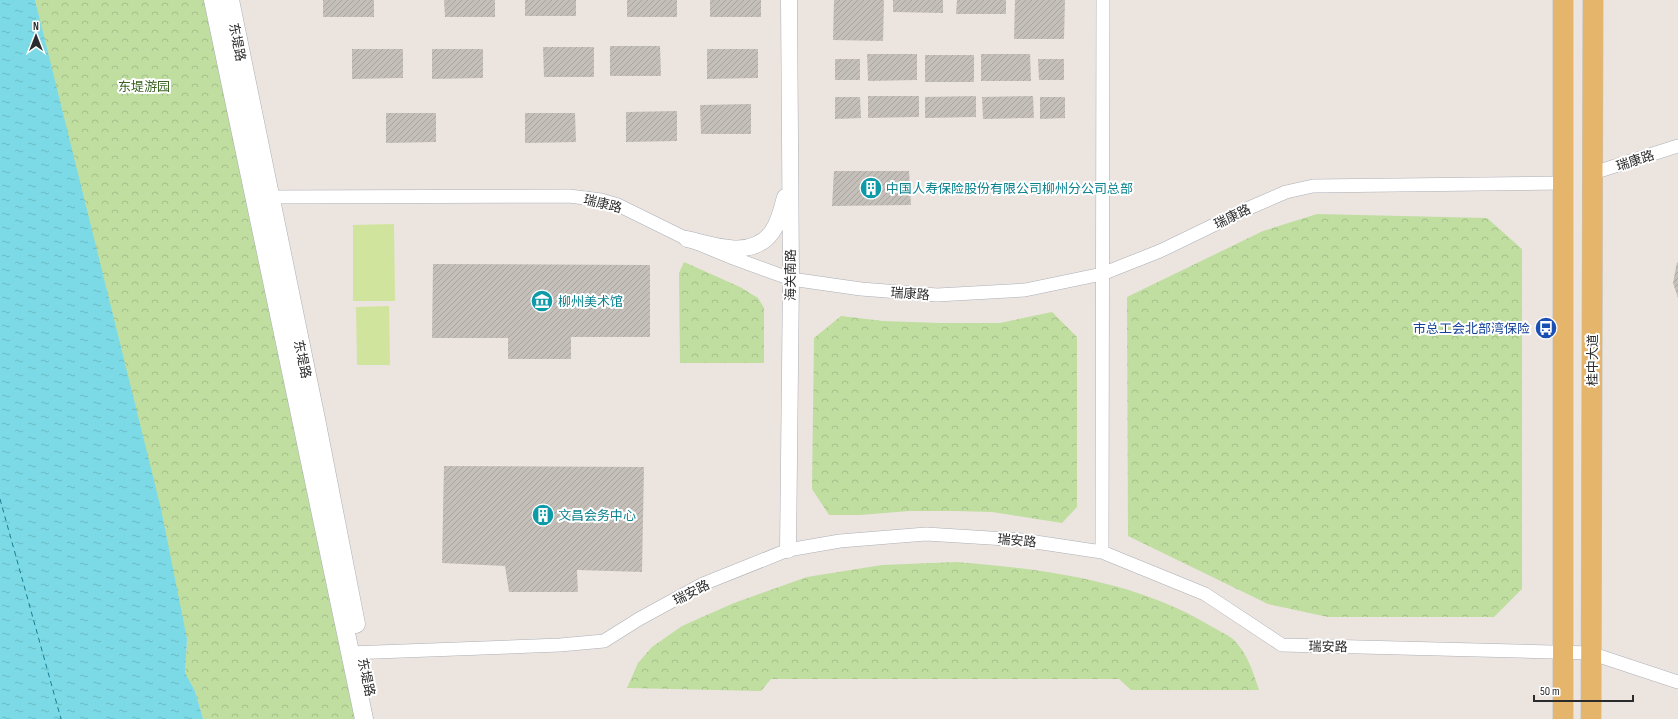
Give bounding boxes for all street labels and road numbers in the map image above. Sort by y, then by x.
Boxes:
street label: 东堤路 [225,22,249,63]
street label: 瑞康路 [1614,147,1656,175]
street label: 瑞康路 [582,191,624,216]
street label: 瑞康路 [1211,201,1253,233]
street label: 海关南路 [783,249,799,301]
street label: 瑞康路 [890,285,930,303]
street label: 桂中大道 [1585,334,1601,386]
street label: 东堤路 [290,338,314,380]
street label: 瑞安路 [997,531,1037,551]
street label: 瑞安路 [670,577,712,609]
street label: 瑞安路 [1308,639,1348,655]
street label: 东堤路 [354,656,378,698]

